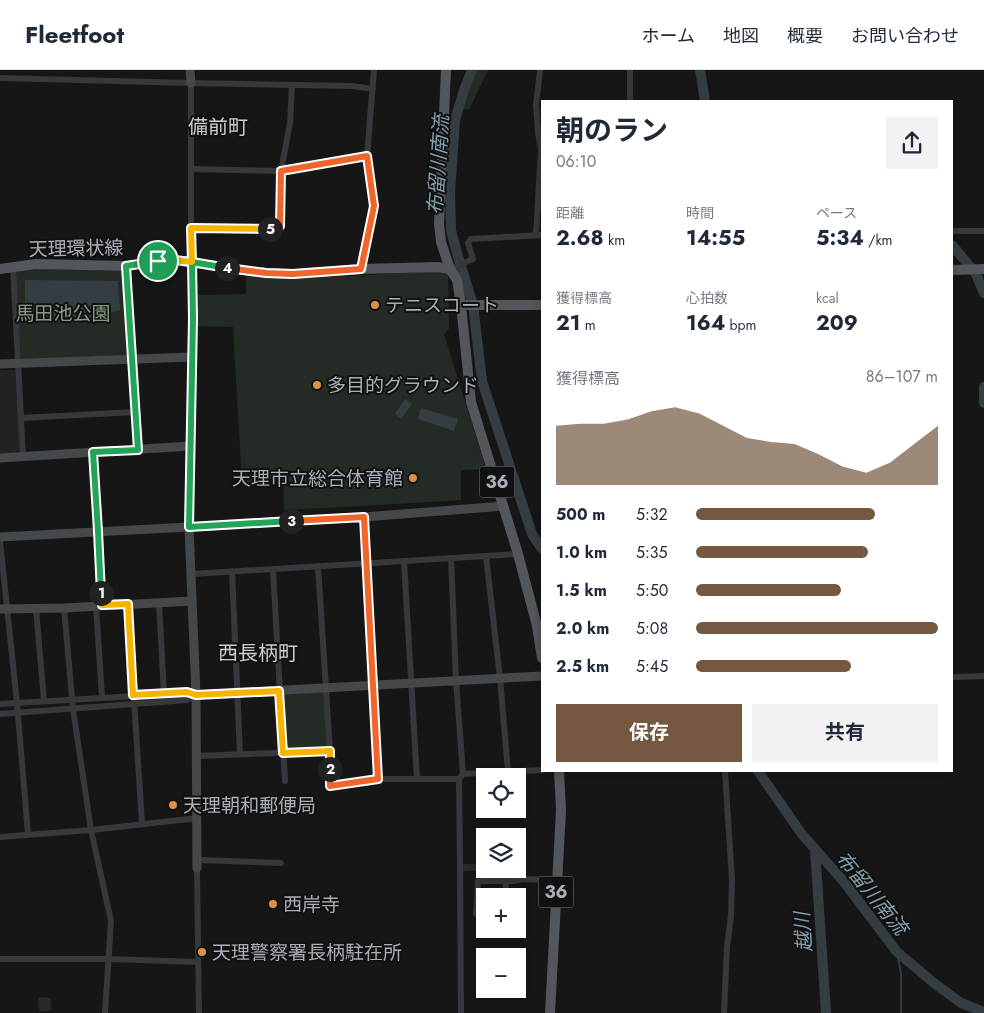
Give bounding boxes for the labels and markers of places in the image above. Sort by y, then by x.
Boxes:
pin: 5 [258,216,282,242]
pin [137,240,179,282]
pin: 4 [214,256,240,280]
place label: テニスコート [385,292,499,319]
marker: テニスコート [369,299,381,311]
place label: 多目的グラウンド [327,372,479,399]
marker: 多目的グラウンド [311,379,323,391]
place label: 天理市立総合体育館 [232,465,403,492]
marker: 天理市立総合体育館 [407,472,419,484]
pin: 3 [278,508,304,534]
pin: 1 [88,580,114,606]
pin: 2 [318,756,342,782]
place label: 天理朝和郵便局 [183,792,316,819]
marker: 天理朝和郵便局 [167,799,179,811]
place label: 西岸寺 [283,891,340,918]
marker: 西岸寺 [267,898,279,910]
place label: 天理警察署長柄駐在所 [212,939,402,966]
marker: 天理警察署長柄駐在所 [196,946,208,958]

